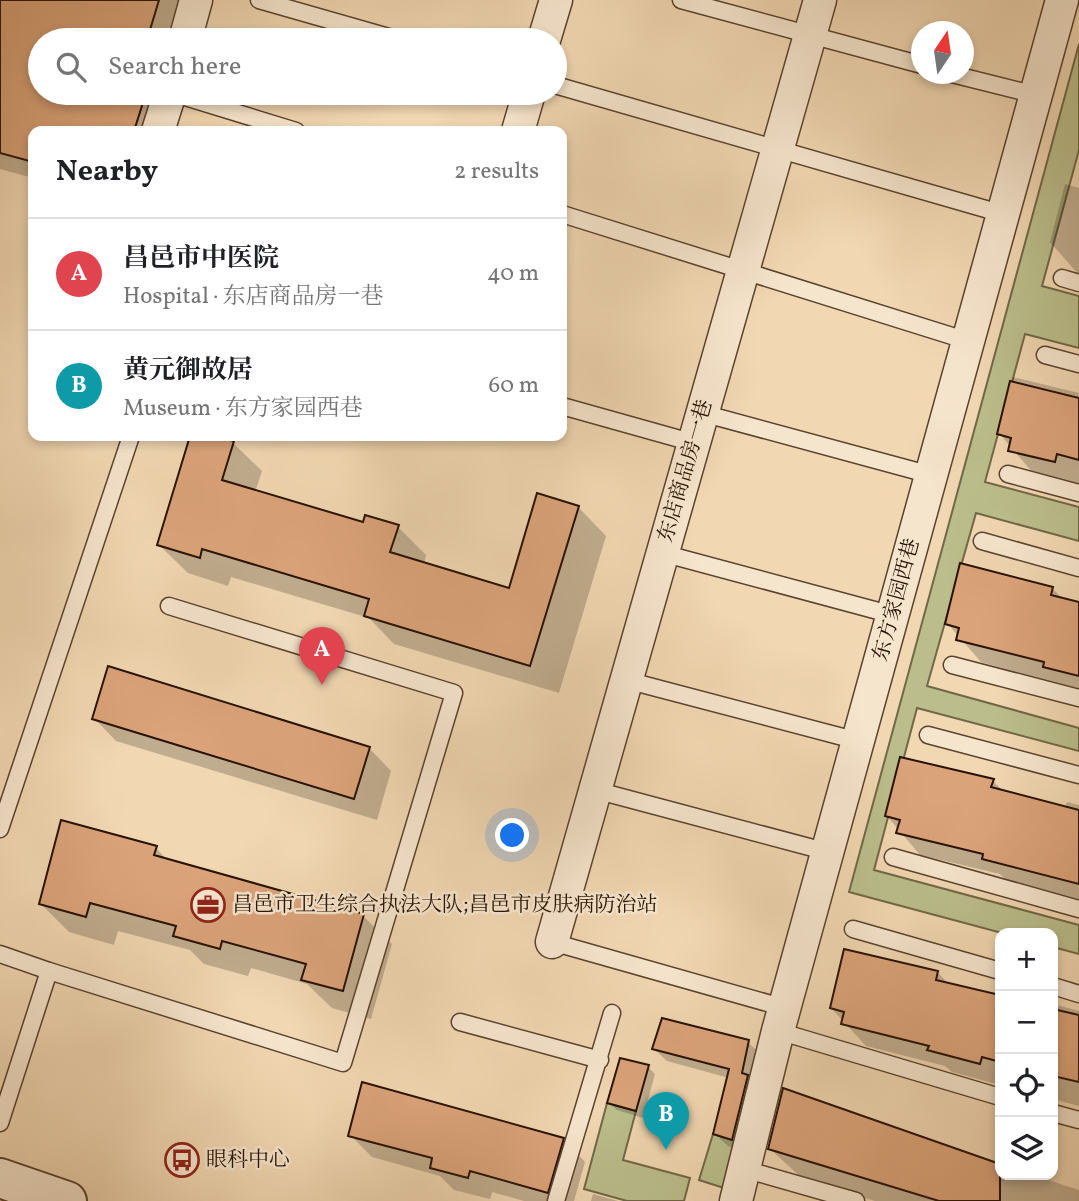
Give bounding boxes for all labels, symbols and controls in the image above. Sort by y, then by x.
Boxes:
north arrow [911,21,974,84]
search box [28,28,567,105]
icon: search [52,48,90,86]
text: Search here [108,49,241,85]
text: Nearby [56,151,158,193]
text: 2 results [454,156,539,188]
text: 昌邑市中医院 [123,241,279,277]
text: A [71,258,87,290]
text: 40 m [487,258,539,290]
text: Hospital · 东店商品房一巷 [123,281,384,313]
text: 黄元御故居 [123,353,253,389]
text: B [71,370,87,402]
text: 60 m [489,370,539,402]
text: Museum · 东方家园西巷 [123,393,363,425]
street label: 东店商品房一巷 [652,396,720,546]
street label: 东方家园西巷 [867,535,927,665]
pin: A [299,627,345,685]
your location [495,818,529,852]
office icon: 昌邑市卫生综合执法大队;昌邑市皮肤病防治站 [189,886,227,924]
place label: 昌邑市卫生综合执法大队;昌邑市皮肤病防治站 [232,891,657,920]
map controls [995,928,1058,1180]
button: + [995,928,1058,991]
button: − [995,991,1058,1054]
button: locate [995,1054,1058,1117]
pin: B [643,1092,689,1150]
button: layers [995,1117,1058,1180]
bus stop icon: 眼科中心 [163,1141,201,1179]
place label: 眼科中心 [206,1146,290,1175]

